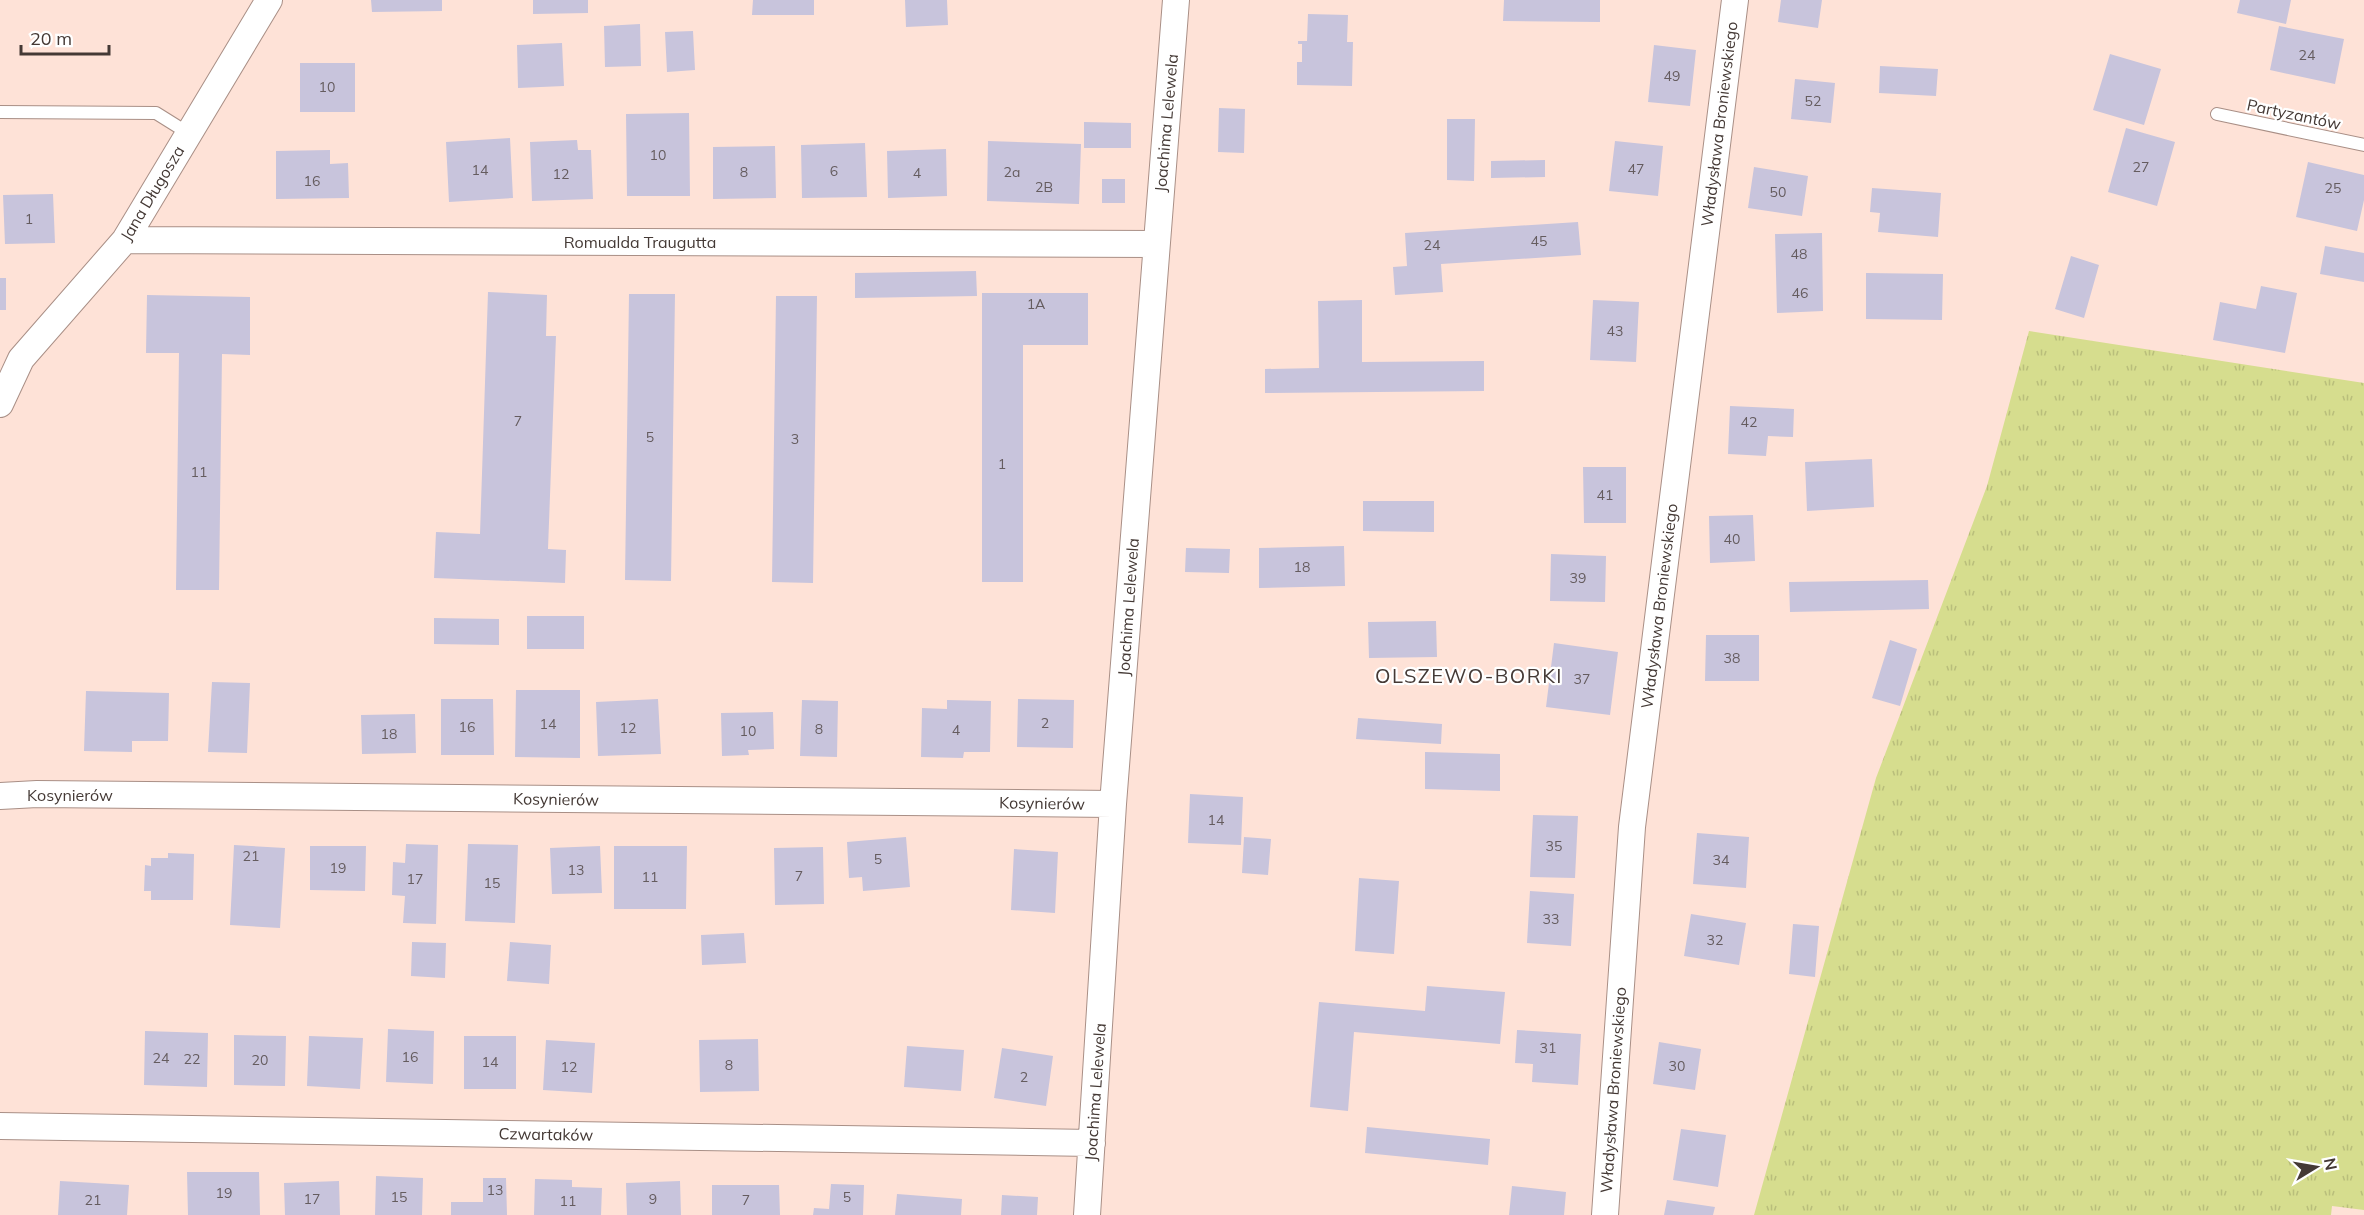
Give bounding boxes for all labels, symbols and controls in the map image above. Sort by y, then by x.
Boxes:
scale bar [21,18,110,56]
street label: Władysława Broniewskiego [1696,20,1742,228]
text: 20 m [30,27,72,50]
house number: 24 [2299,46,2316,64]
street label: Joachima Lelewela [1150,53,1182,193]
house number: 49 [1664,67,1680,85]
house number: 10 [319,78,335,96]
house number: 52 [1805,92,1821,110]
street label: Partyzantów [2245,94,2343,134]
street label: Jana Długosza [116,142,188,244]
house number: 10 [650,146,666,164]
house number: 27 [2133,158,2149,176]
house number: 47 [1628,160,1644,178]
house number: 14 [472,161,489,179]
house number: 6 [830,162,838,180]
house number: 8 [740,163,748,181]
house number: 2a [1004,163,1020,181]
house number: 4 [913,164,922,182]
house number: 12 [553,165,569,183]
house number: 16 [304,172,320,190]
house number: 2B [1035,178,1053,196]
house number: 25 [2325,179,2341,197]
house number: 50 [1770,183,1786,201]
house number: 1 [25,210,33,228]
street label: Romualda Traugutta [564,232,716,252]
house number: 45 [1531,232,1547,250]
house number: 24 [1424,236,1441,254]
house number: 48 [1791,245,1807,263]
house number: 46 [1792,284,1808,302]
house number: 1A [1027,295,1046,313]
house number: 43 [1607,322,1623,340]
house number: 7 [514,412,522,430]
house number: 42 [1741,413,1757,431]
house number: 5 [646,428,654,446]
house number: 3 [791,430,799,448]
house number: 1 [998,455,1006,473]
house number: 11 [191,463,207,481]
house number: 41 [1597,486,1613,504]
street label: Władysława Broniewskiego [1636,502,1682,710]
house number: 40 [1724,530,1740,548]
street label: Joachima Lelewela [1113,537,1143,677]
house number: 18 [1294,558,1310,576]
house number: 39 [1570,569,1586,587]
house number: 38 [1724,649,1740,667]
district label: OLSZEWO-BORKI [1375,663,1563,688]
house number: 37 [1574,670,1590,688]
house number: 2 [1041,714,1049,732]
house number: 14 [540,715,557,733]
house number: 16 [459,718,475,736]
house number: 12 [620,719,636,737]
house number: 8 [815,720,823,738]
house number: 4 [952,721,961,739]
house number: 10 [740,722,756,740]
house number: 18 [381,725,397,743]
street label: Kosynierów [27,785,113,805]
street label: Kosynierów [513,788,599,810]
street label: Kosynierów [999,792,1085,814]
house number: 14 [1208,811,1225,829]
house number: 35 [1546,837,1562,855]
house number: 21 [243,847,259,865]
house number: 5 [874,850,882,868]
house number: 34 [1713,851,1730,869]
house number: 19 [330,859,346,877]
house number: 13 [568,861,584,879]
house number: 7 [795,867,803,885]
house number: 11 [642,868,658,886]
house number: 17 [407,870,423,888]
house number: 15 [484,874,500,892]
house number: 33 [1543,910,1559,928]
house number: 32 [1707,931,1723,949]
street label: Władysława Broniewskiego [1596,986,1630,1194]
street label: Joachima Lelewela [1080,1022,1110,1162]
house number: 31 [1540,1039,1556,1057]
house number: 16 [402,1048,418,1066]
house number: 24 [153,1049,170,1067]
house number: 22 [184,1050,200,1068]
house number: 20 [252,1051,268,1069]
house number: 14 [482,1053,499,1071]
house number: 8 [725,1056,733,1074]
house number: 30 [1669,1057,1685,1075]
house number: 12 [561,1058,577,1076]
house number: 2 [1020,1068,1028,1086]
street label: Czwartaków [499,1123,594,1145]
north arrow [2286,1137,2346,1197]
text: N [2320,1156,2342,1172]
house number: 13 [487,1181,503,1199]
house number: 19 [216,1184,232,1202]
house number: 15 [391,1188,407,1206]
house number: 5 [843,1188,851,1206]
house number: 17 [304,1190,320,1208]
house number: 9 [649,1190,657,1208]
house number: 21 [85,1191,101,1209]
house number: 7 [742,1191,750,1209]
house number: 11 [560,1192,576,1210]

